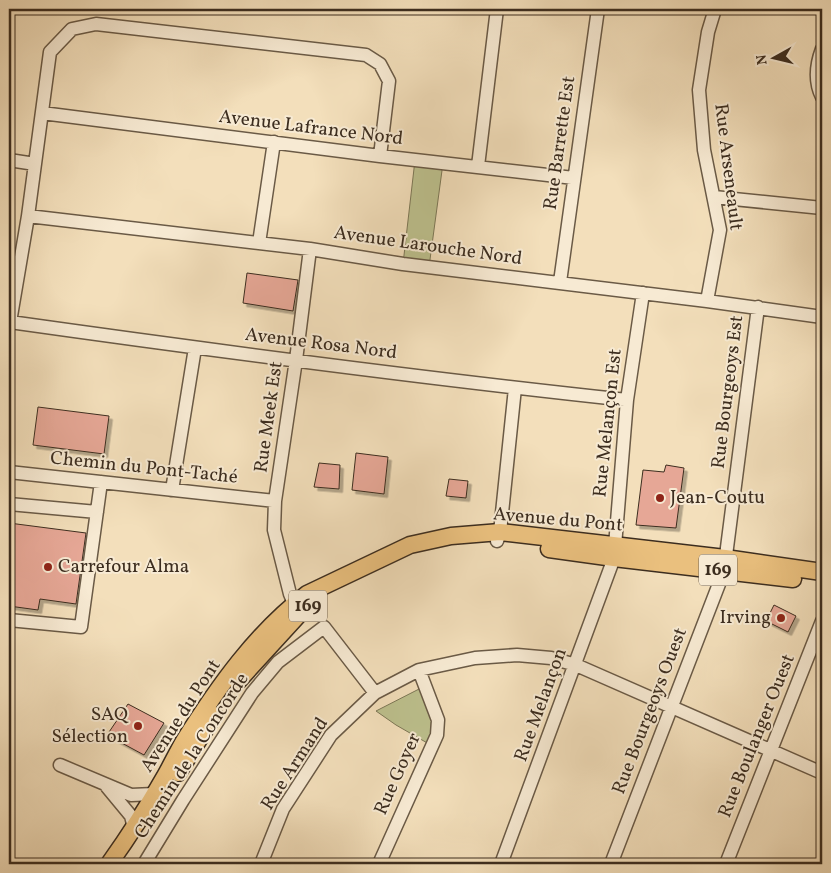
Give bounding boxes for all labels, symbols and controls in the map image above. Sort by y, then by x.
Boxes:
north arrow [748,32,798,82]
text: N [752,53,773,66]
street label: Rue Barrette Est [538,74,582,212]
street label: Rue Arseneault [707,102,749,232]
street label: Avenue Lafrance Nord [217,104,405,152]
street label: Avenue Larouche Nord [332,220,524,272]
street label: Rue Bourgeoys Est [706,314,750,470]
street label: Avenue Rosa Nord [244,322,398,366]
street label: Rue Melançon Est [587,347,629,499]
street label: Rue Meek Est [248,359,290,474]
street label: Chemin du Pont-Taché [49,445,239,491]
place label: Jean-Coutu [670,485,765,511]
marker: Jean-Coutu [654,492,666,504]
street label: Avenue du Pont [492,501,624,539]
place label: Carrefour Alma [58,554,189,580]
road number: 169 [699,554,737,586]
marker: Carrefour Alma [42,561,54,573]
road number: 169 [289,590,327,622]
place label: Irving [720,605,771,631]
marker: Irving [775,612,787,624]
street label: Rue Bourgeoys Ouest [606,624,694,798]
street label: Rue Melançon [508,645,574,765]
street label: Rue Boulanger Ouest [712,650,802,822]
street label: Avenue du Pont [135,654,227,778]
street label: Chemin de la Concorde [129,668,255,844]
place label: SAQ Sélection [51,702,129,750]
street label: Rue Armand [255,712,335,816]
marker: SAQ Sélection [132,720,144,732]
street label: Rue Goyer [368,729,428,819]

